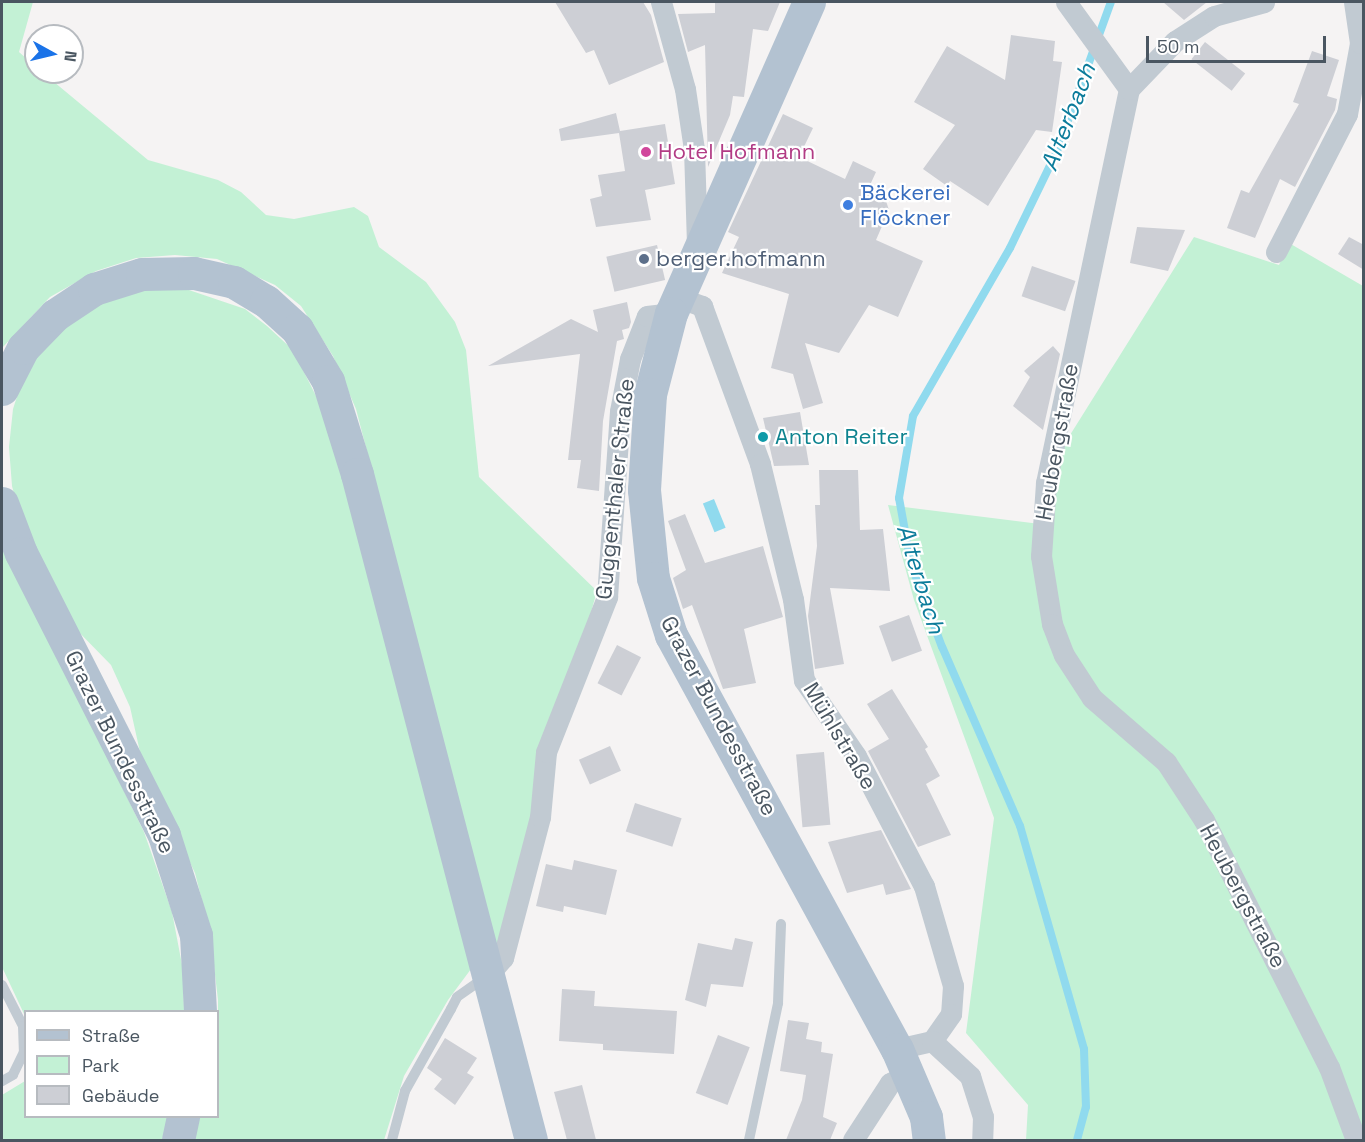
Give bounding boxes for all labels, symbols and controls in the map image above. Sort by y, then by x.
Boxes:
north arrow [24,24,84,84]
scale bar [1149,24,1329,62]
text: 50 m [1157,35,1199,58]
text: N [59,50,81,63]
water label: Alterbach [1034,59,1102,175]
place label: Hotel Hofmann [658,139,815,165]
marker: Hotel Hofmann [639,145,653,159]
place label: Bäckerei Flöckner [860,179,951,230]
marker: Bäckerei Flöckner [841,198,855,212]
place label: berger.hofmann [656,246,826,272]
marker: berger.hofmann [637,252,651,266]
street label: Heubergstraße [1030,361,1084,523]
street label: Guggenthaler Straße [590,377,640,601]
place label: Anton Reiter [775,424,908,450]
marker: Anton Reiter [756,430,770,444]
water label: Alterbach [891,521,951,637]
street label: Grazer Bundesstraße [655,612,783,820]
street label: Grazer Bundesstraße [59,646,181,858]
street label: Mühlstraße [798,678,882,794]
street label: Heubergstraße [1194,820,1292,972]
legend [24,1010,219,1118]
text: Straße [82,1024,140,1047]
text: Park [82,1054,119,1077]
text: Gebäude [82,1084,160,1107]

